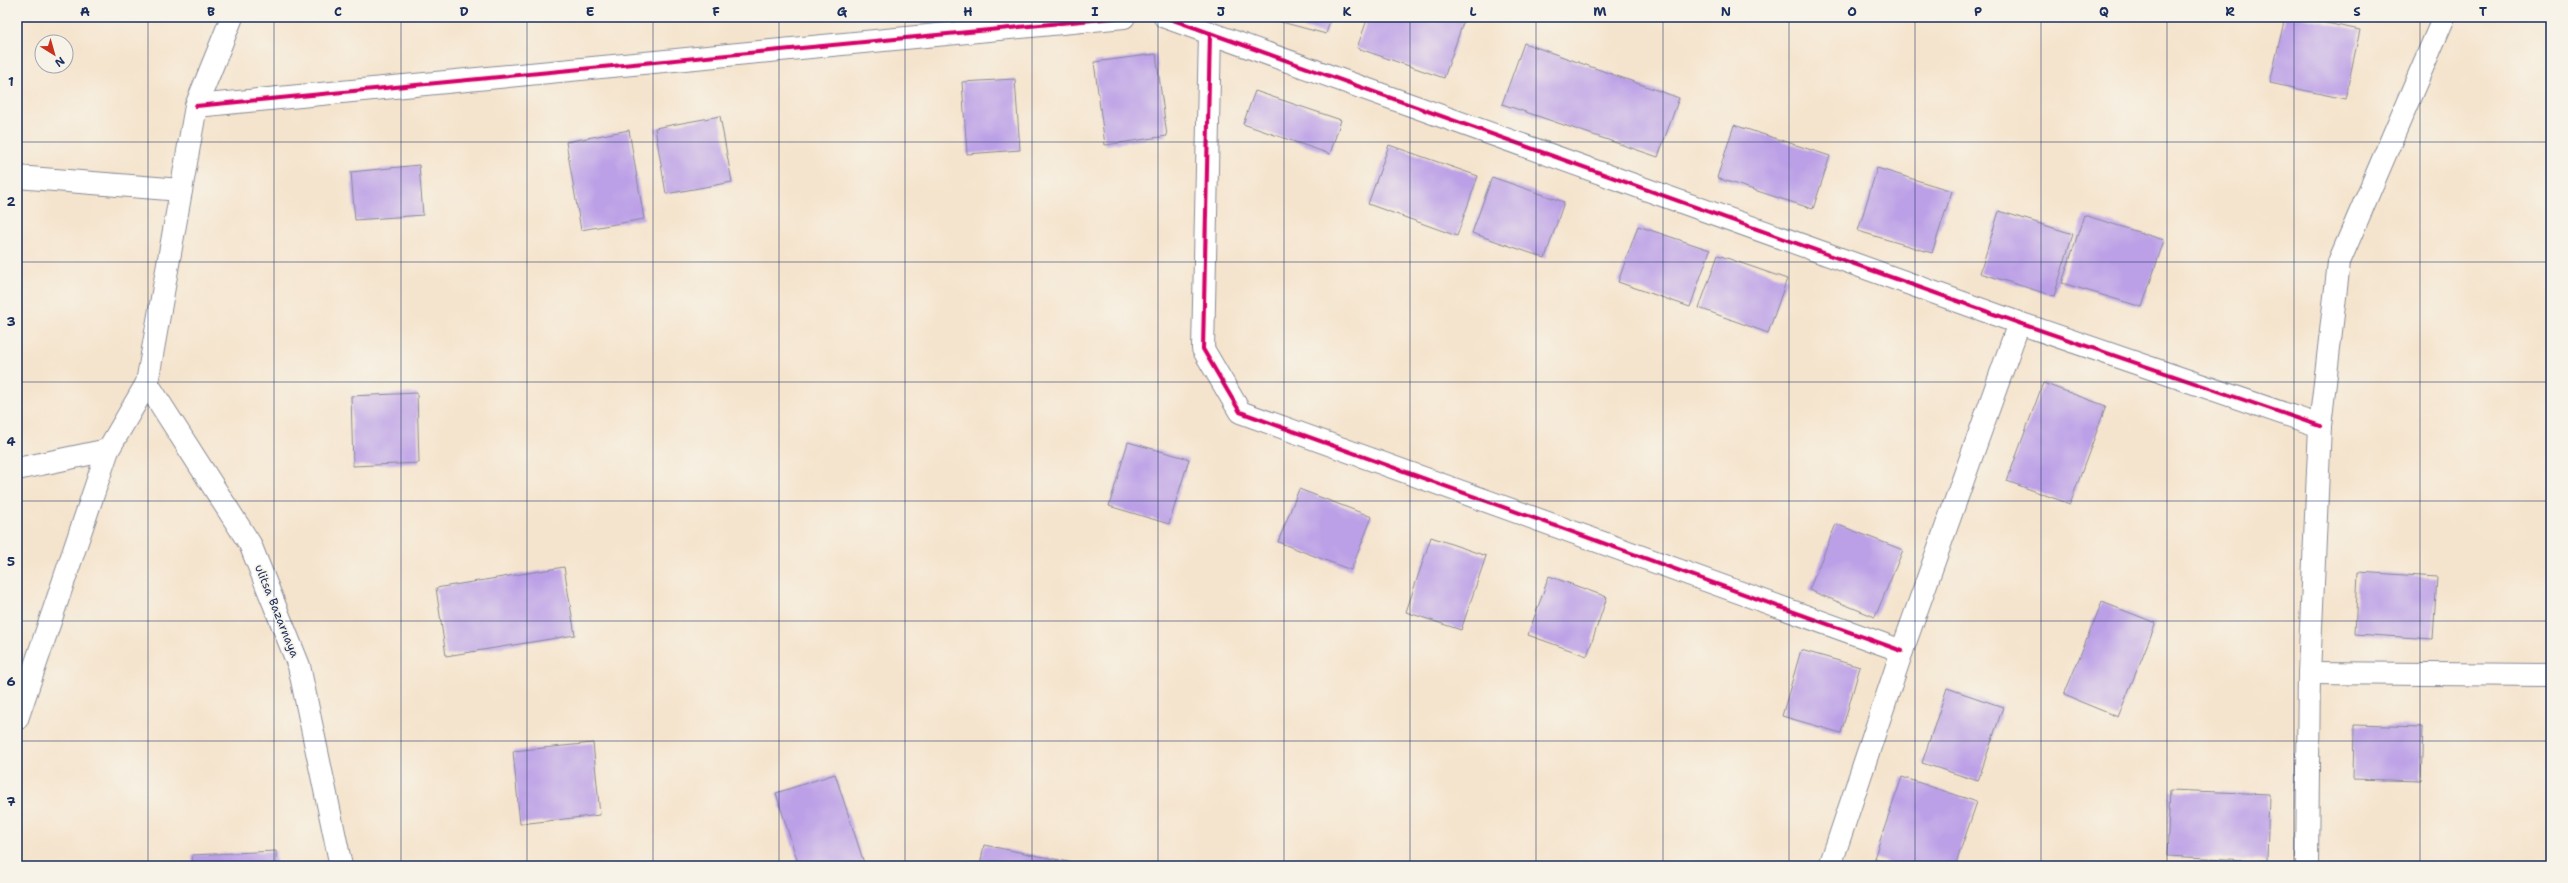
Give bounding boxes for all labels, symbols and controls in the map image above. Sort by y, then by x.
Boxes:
text: A [80,3,90,20]
text: B [207,3,215,20]
text: C [334,3,342,20]
text: D [459,3,469,20]
text: E [586,3,595,20]
text: F [712,3,720,20]
text: G [837,3,848,20]
text: H [963,3,973,20]
text: I [1091,3,1099,20]
text: J [1217,3,1225,20]
text: K [1343,3,1352,20]
text: L [1469,3,1477,20]
text: M [1593,3,1607,20]
text: N [1721,3,1731,20]
text: O [1847,3,1857,20]
text: P [1974,3,1982,20]
text: Q [2099,3,2109,20]
text: R [2225,3,2235,20]
text: S [2353,3,2361,20]
text: T [2479,3,2487,20]
north arrow [34,34,74,74]
text: N [51,53,68,70]
text: 1 [8,73,14,90]
text: 2 [6,193,16,210]
text: 3 [6,313,16,330]
text: 4 [6,433,16,450]
text: 5 [7,553,15,570]
street label: ulitsa Bazarnaya [251,562,303,660]
text: 6 [6,673,16,690]
text: 7 [6,793,16,810]

